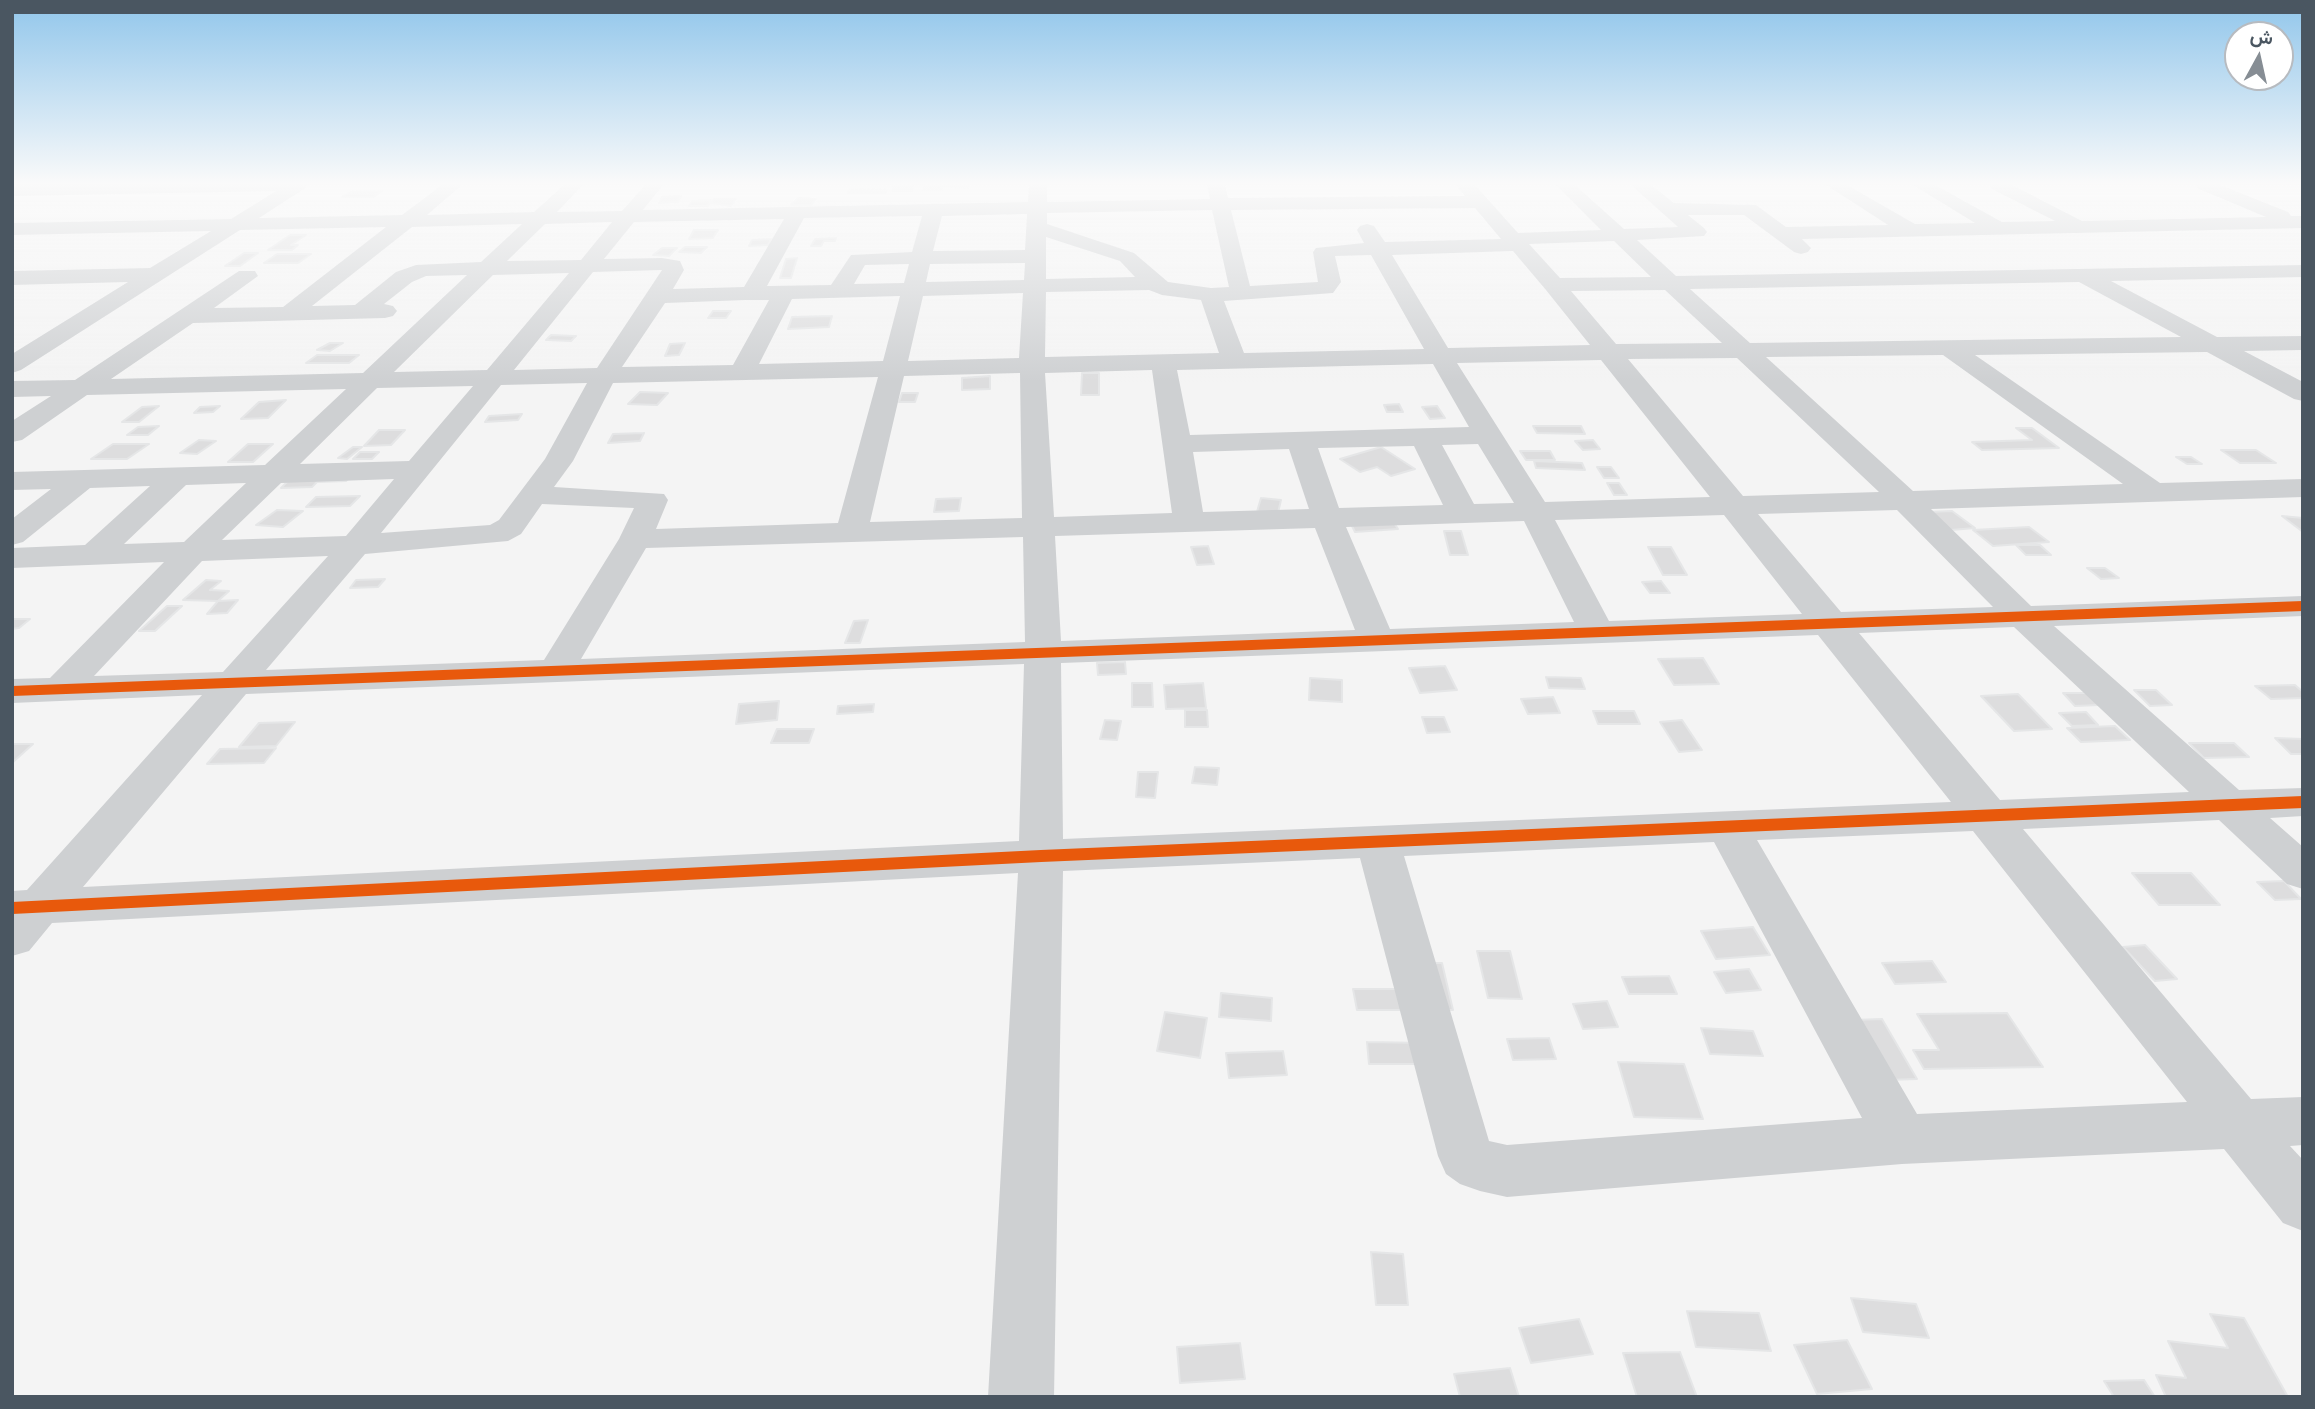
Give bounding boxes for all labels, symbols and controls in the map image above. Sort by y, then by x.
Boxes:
north arrow [2224,21,2294,91]
text: ش [2249,23,2275,52]

